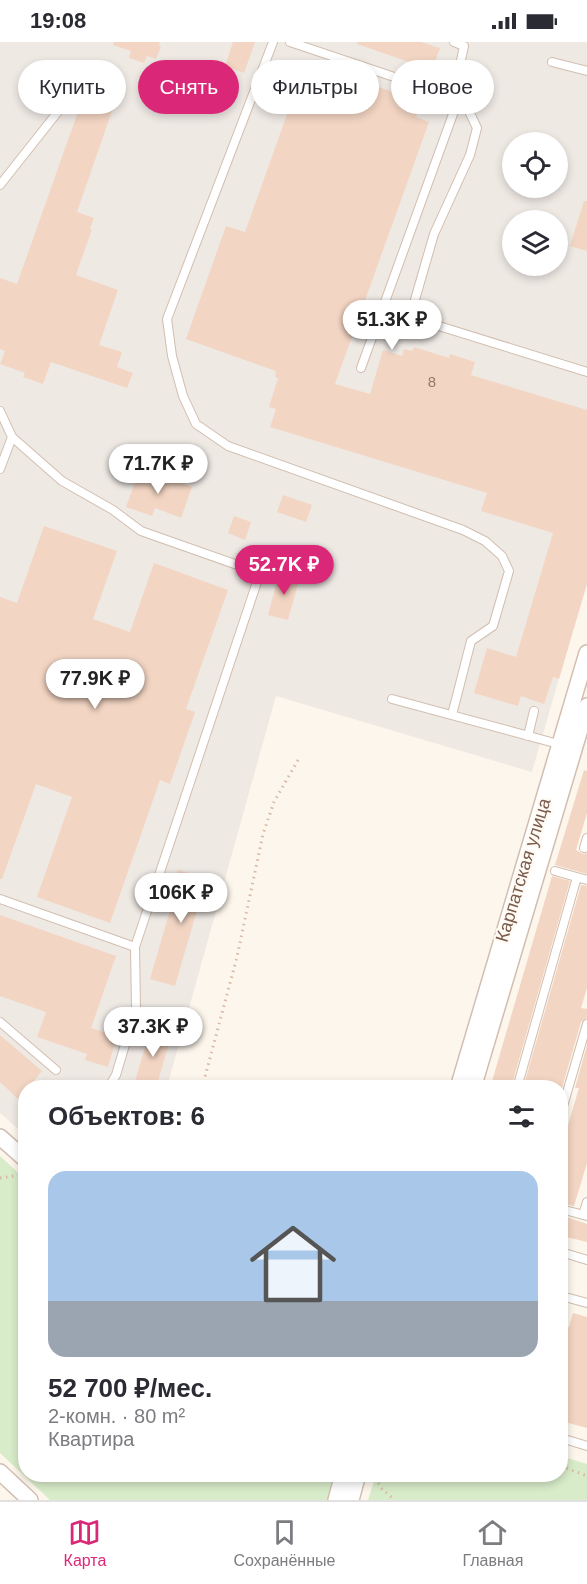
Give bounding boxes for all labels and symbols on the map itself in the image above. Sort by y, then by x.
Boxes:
pin: 51.3K ₽ [337,300,447,351]
house number: 8 [428,373,436,390]
pin: 71.7K ₽ [103,444,213,495]
pin: 52.7K ₽ [229,545,339,596]
pin: 77.9K ₽ [40,659,150,710]
street label: Карпатская улица [492,795,555,944]
pin: 106K ₽ [132,873,230,924]
pin: 37.3K ₽ [98,1007,208,1058]

